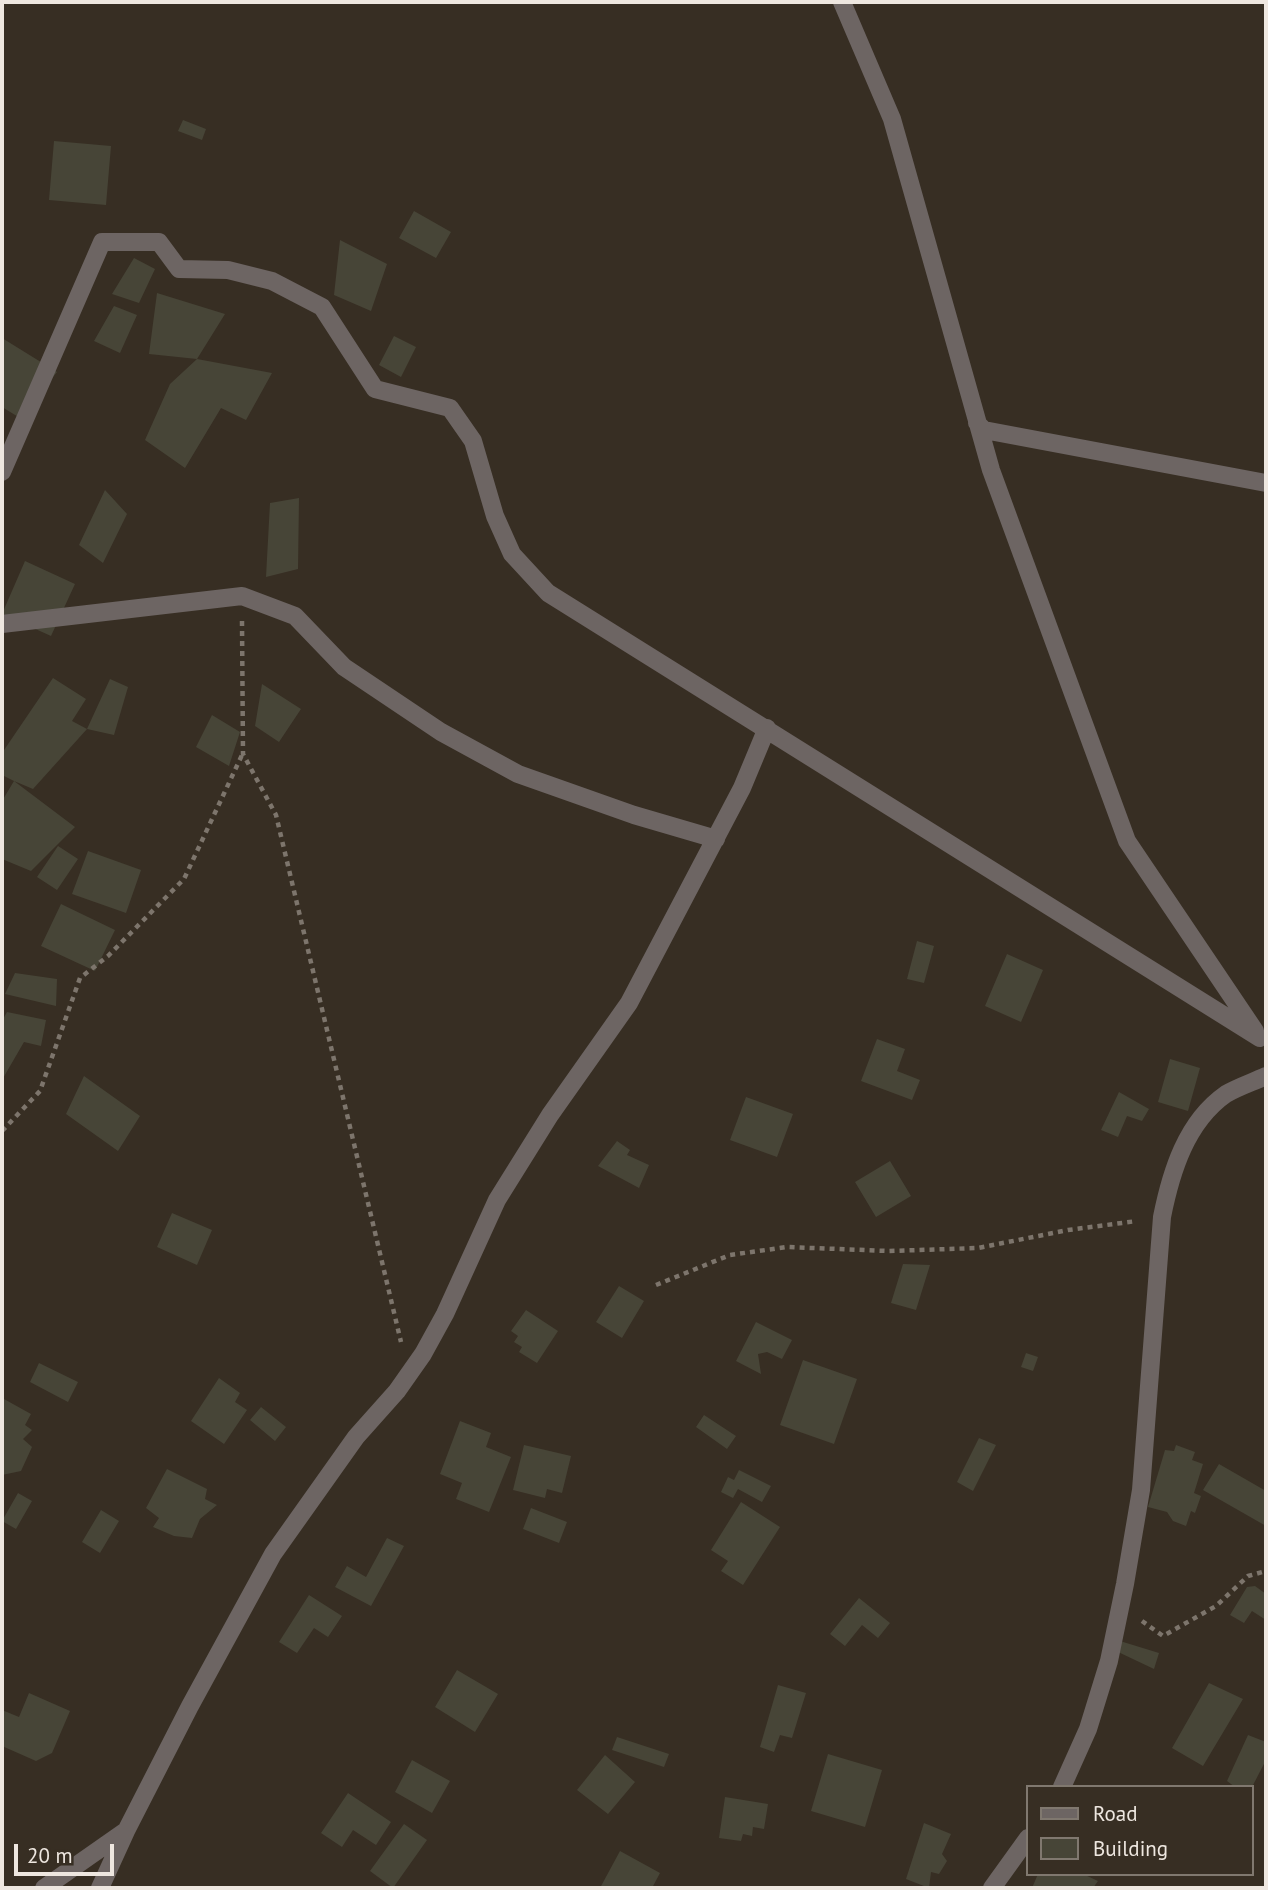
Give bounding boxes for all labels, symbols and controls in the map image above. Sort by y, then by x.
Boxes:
legend [1026,1785,1254,1876]
text: Road [1093,1800,1137,1827]
scale bar [18,1830,117,1874]
text: Building [1093,1835,1168,1862]
text: 20 m [27,1842,73,1869]

